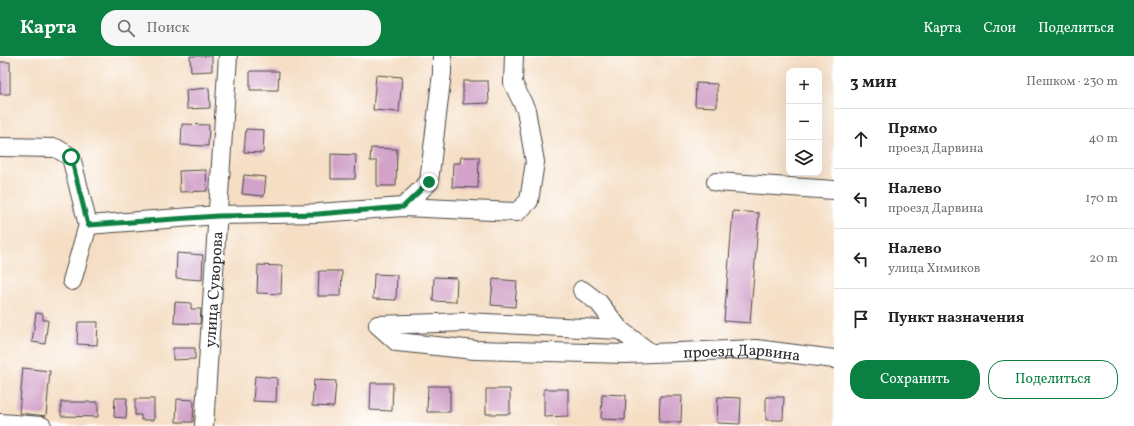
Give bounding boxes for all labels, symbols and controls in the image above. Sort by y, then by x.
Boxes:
search box [101,10,381,46]
text: Карта [20,15,77,41]
icon: search [115,17,137,39]
text: Поиск [147,18,190,39]
text: Карта [923,19,961,38]
text: Слои [983,19,1016,38]
text: Поделиться [1038,19,1114,38]
map controls [786,68,822,176]
button: + [786,68,822,104]
text: 3 мин [850,71,897,94]
text: Пешком · 230 m [1026,73,1118,91]
button: − [786,104,822,140]
text: Прямо [888,119,937,140]
icon: ahead [850,128,872,150]
text: 40 m [1089,130,1118,148]
button: layers [786,140,822,176]
text: проезд Дарвина [888,140,984,158]
route start [62,148,80,166]
route end [420,173,438,191]
text: Налево [888,179,942,200]
icon: left [850,188,872,210]
text: 170 m [1085,190,1118,208]
text: проезд Дарвина [888,200,984,218]
street label: улица Суворова [200,230,230,348]
text: Налево [888,239,942,260]
icon: left [850,248,872,270]
text: 20 m [1089,250,1118,268]
text: улица Химиков [888,260,980,278]
icon: arrive [850,308,872,330]
text: Пункт назначения [888,308,1024,329]
street label: проезд Дарвина [683,340,802,368]
button: Сохранить [850,360,980,399]
button: Поделиться [988,360,1118,399]

